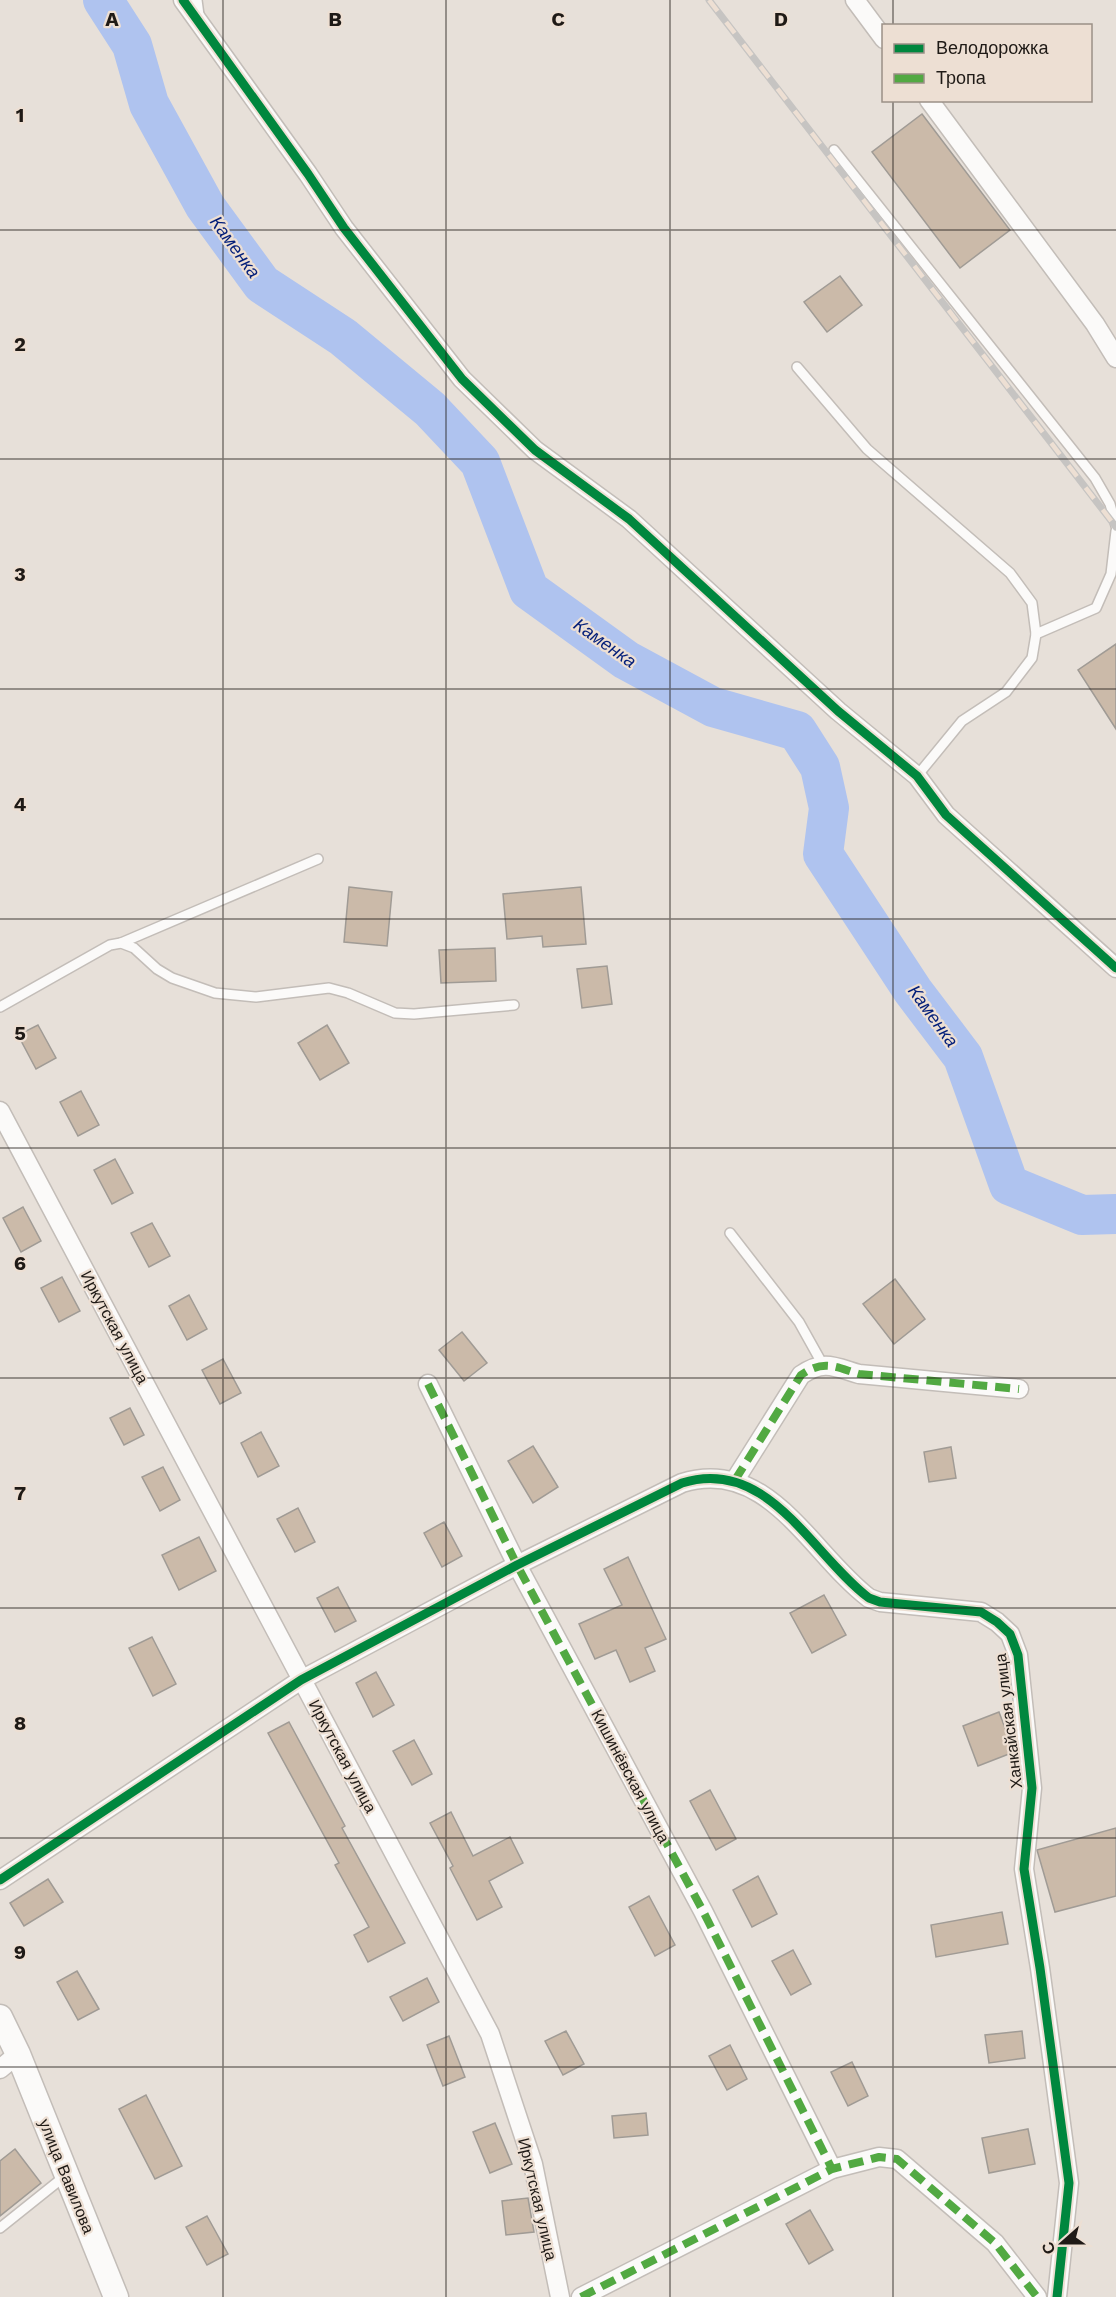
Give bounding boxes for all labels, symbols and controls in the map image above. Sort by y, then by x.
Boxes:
text: A [105,7,119,31]
text: B [328,7,342,31]
text: C [551,7,565,31]
text: D [774,7,788,31]
legend [882,24,1092,102]
text: Велодорожка [936,37,1049,58]
text: Тропа [936,67,987,88]
text: 1 [16,103,24,127]
water label: Каменка [206,212,265,282]
text: 2 [14,332,26,356]
text: 3 [14,562,26,586]
water label: Каменка [570,614,641,672]
text: 4 [14,792,27,816]
water label: Каменка [904,981,963,1051]
text: 5 [14,1021,26,1045]
text: 6 [14,1251,26,1275]
street label: Иркутская улица [77,1268,152,1387]
text: 7 [14,1481,26,1505]
street label: Ханкайская улица [991,1652,1026,1790]
street label: Иркутская улица [305,1697,380,1816]
street label: Кишинёвская улица [587,1706,674,1846]
text: 8 [14,1711,26,1735]
text: 9 [14,1940,26,1964]
street label: улица Вавилова [35,2116,98,2236]
street label: Иркутская улица [514,2136,561,2262]
north arrow [1032,2213,1092,2273]
text: С [1037,2239,1059,2257]

